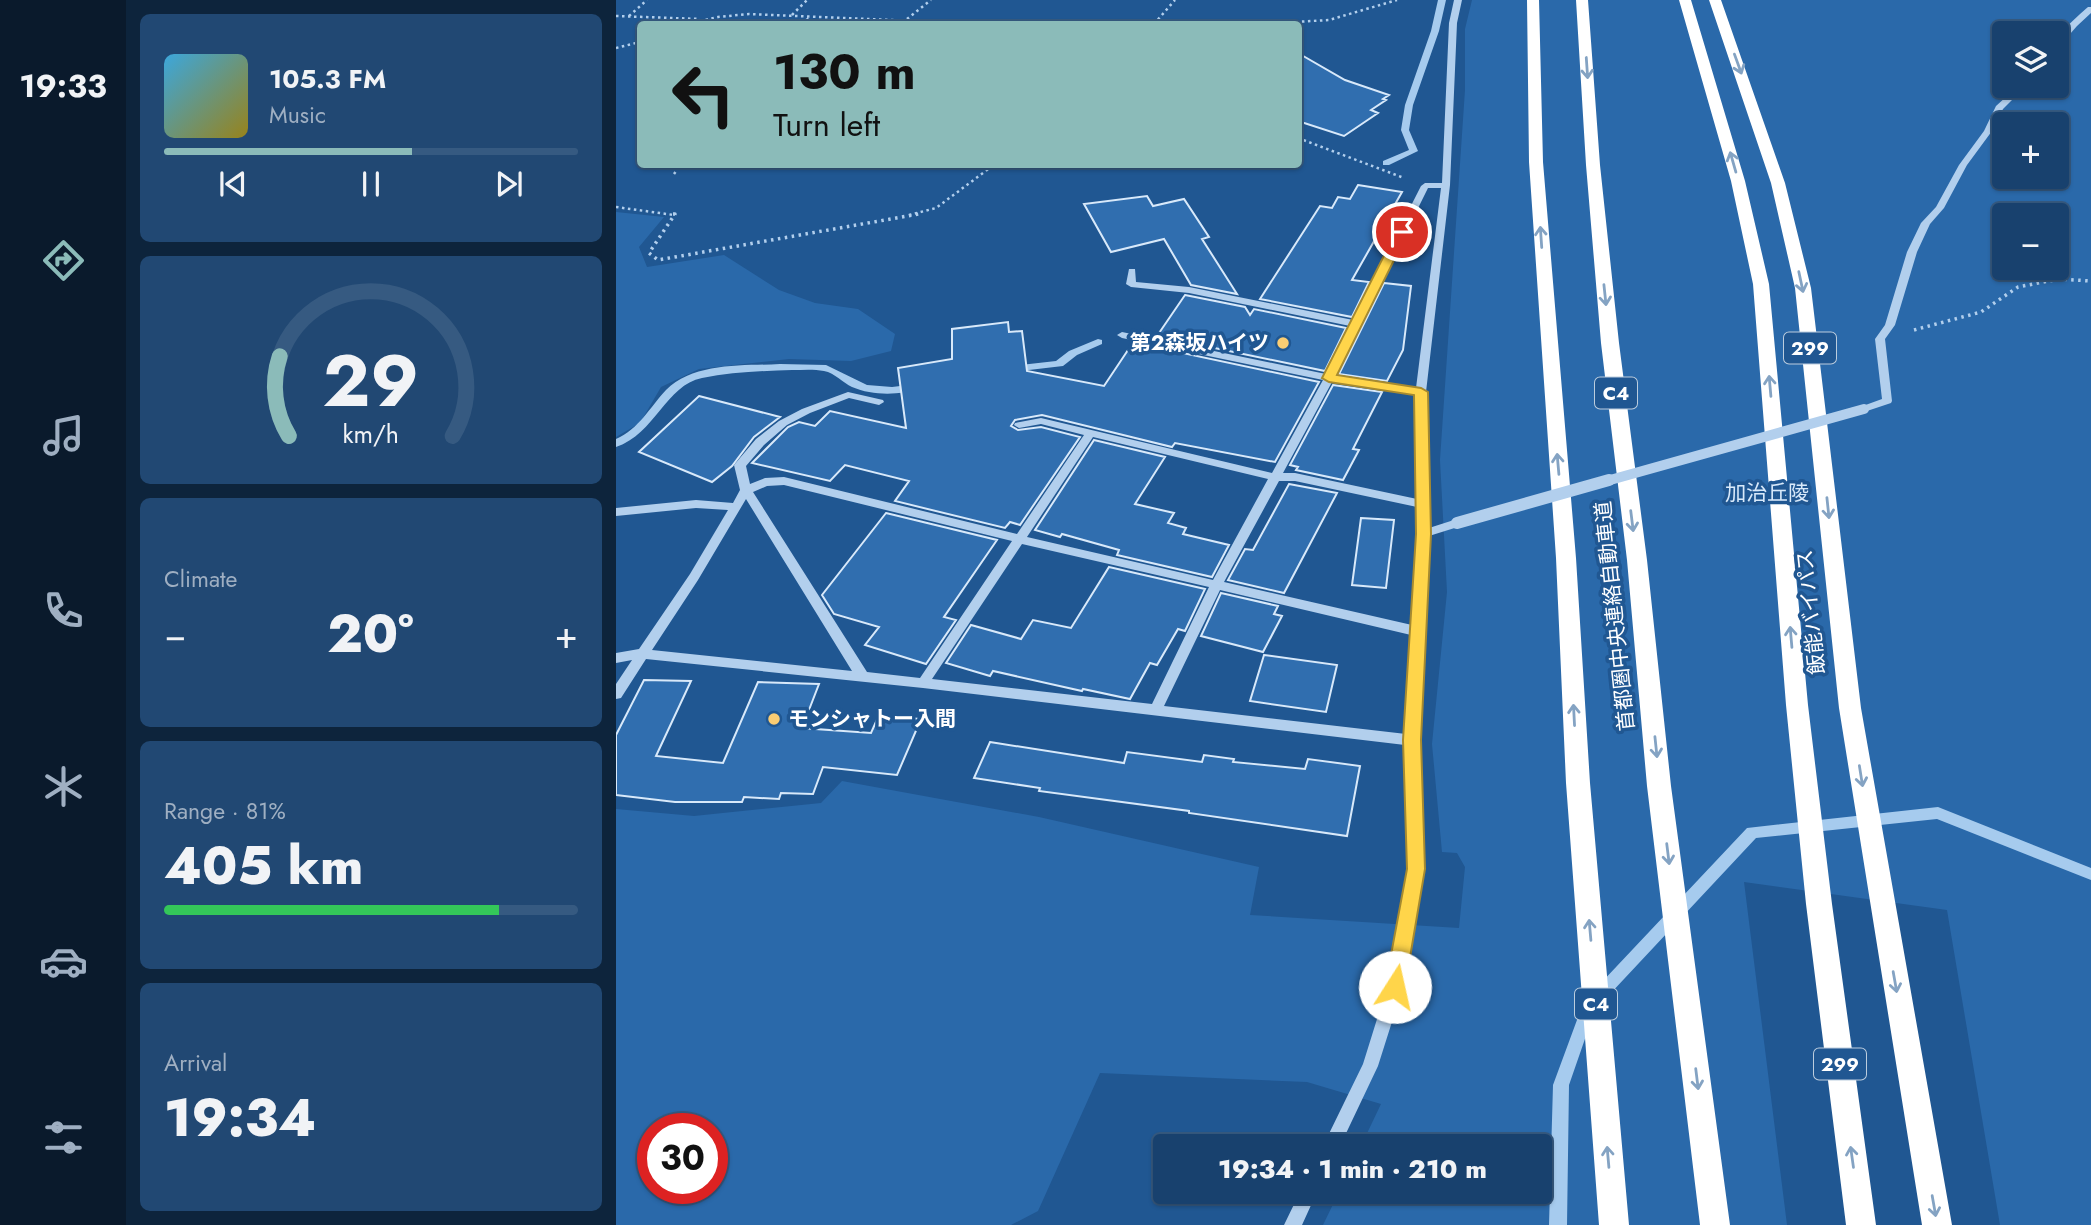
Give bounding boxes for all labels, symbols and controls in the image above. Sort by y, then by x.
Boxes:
map controls [1992,21,2069,280]
button: layers [1992,21,2069,98]
text: 130 m [773,37,916,107]
icon: left [658,49,749,140]
one-way arrow [1733,53,1745,75]
one-way arrow [1580,56,1593,79]
text: 105.3 FM [269,60,386,98]
text: 19:33 [19,63,107,109]
text: Music [269,98,326,132]
text: Turn left [773,102,880,148]
button: + [1992,112,2069,189]
one-way arrow [1725,151,1738,173]
icon: previous [214,165,252,203]
icon: pause [352,165,390,203]
icon: next [490,165,528,203]
pin [1372,202,1432,262]
button: − [1992,203,2069,280]
icon: arrive [1383,213,1421,251]
one-way arrow [1534,226,1547,249]
icon: directions [39,236,88,285]
one-way arrow [1795,270,1809,293]
one-way arrow [1599,283,1612,306]
place label: 第2森坂ハイツ [1130,328,1269,358]
text: 29 [323,329,419,434]
road number: 299 [1784,332,1836,364]
marker: 第2森坂ハイツ [1275,335,1291,351]
one-way arrow [1763,375,1776,397]
road number: C4 [1595,378,1637,408]
icon: music [39,411,88,460]
text: km/h [343,416,399,452]
one-way arrow [1551,453,1564,476]
park label: 加治丘陵 [1725,478,1809,508]
one-way arrow [1822,496,1835,519]
street label: 首都圏中央連絡自動車道 [1588,500,1642,732]
one-way arrow [1626,509,1639,532]
street label: 飯能バイパス [1790,548,1832,676]
text: Climate [164,562,237,596]
icon: phone [39,586,88,635]
text: 20° [327,596,414,672]
text: − [164,607,186,662]
text: + [555,607,578,662]
one-way arrow [1784,626,1797,649]
place label: モンシャトー入間 [788,704,956,734]
one-way arrow [1567,705,1580,727]
marker: モンシャトー入間 [766,711,782,727]
one-way arrow [1649,735,1662,758]
icon: climate [39,762,88,811]
one-way arrow [1855,764,1868,787]
text: Range · 81% [164,794,286,828]
text: 405 km [164,828,363,904]
one-way arrow [1662,842,1675,864]
one-way arrow [1583,919,1596,942]
icon: car [39,937,88,986]
position arrow [1358,950,1432,1024]
one-way arrow [1889,970,1902,993]
road number: C4 [1575,988,1617,1020]
text: Arrival [164,1046,227,1080]
road number: 299 [1814,1048,1866,1080]
one-way arrow [1690,1067,1703,1090]
text: 19:34 [164,1080,316,1156]
icon: filters [39,1113,88,1162]
speed limit sign: 30 [637,1113,728,1204]
one-way arrow [1601,1146,1614,1169]
one-way arrow [1845,1146,1858,1169]
text: 19:34 · 1 min · 210 m [1218,1150,1487,1188]
one-way arrow [1928,1194,1941,1217]

